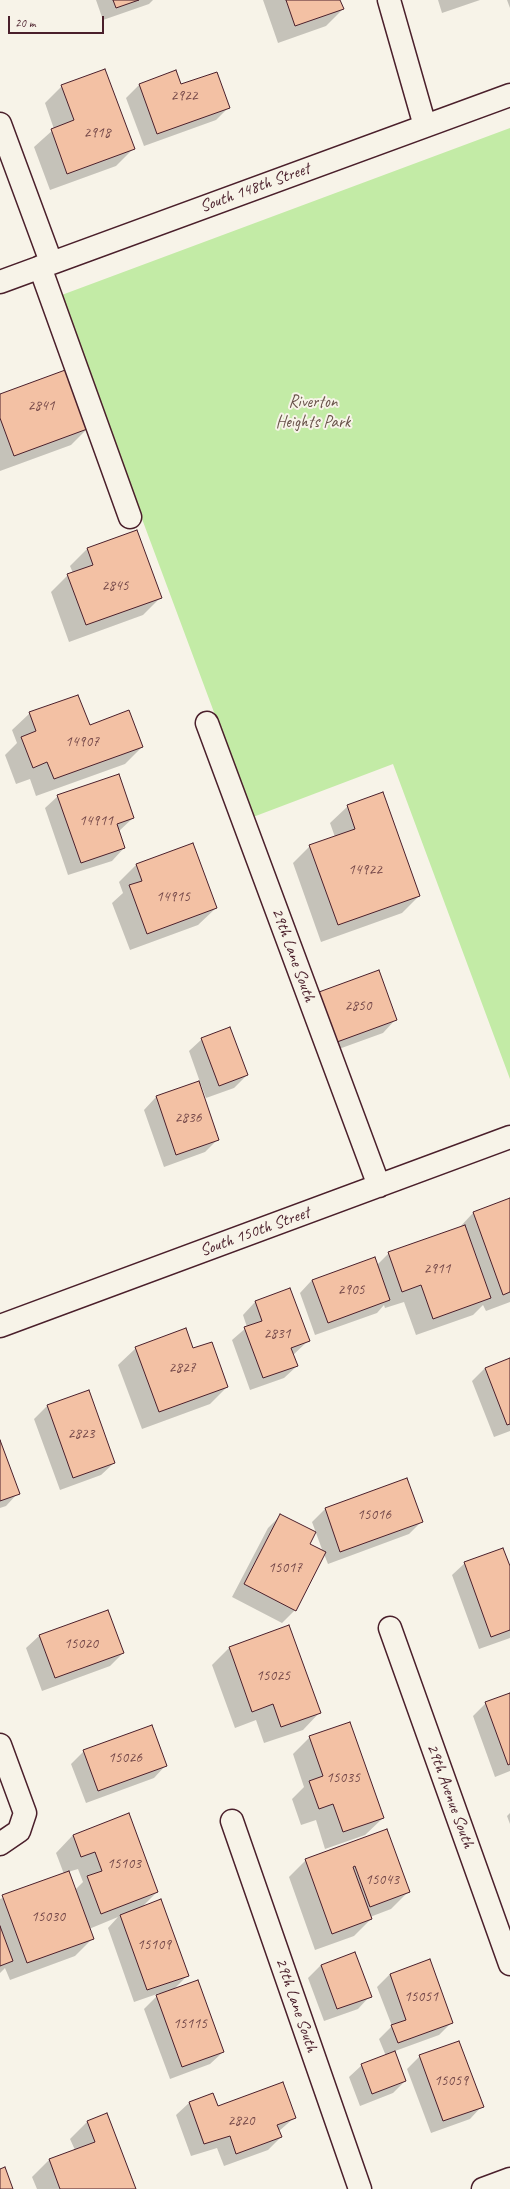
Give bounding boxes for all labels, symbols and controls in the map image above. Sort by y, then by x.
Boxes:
scale bar [10,8,106,34]
text: 20 m [15,15,35,31]
house number: 2922 [171,87,197,105]
house number: 2918 [84,124,110,142]
street label: South 148th Street [197,159,313,217]
park label: Riverton Heights Park [276,393,350,433]
house number: 2841 [28,397,54,415]
house number: 2845 [102,577,128,595]
house number: 14907 [65,733,99,751]
house number: 14911 [79,812,113,830]
house number: 14922 [348,861,382,879]
house number: 14915 [156,888,190,906]
street label: 29th Lane South [267,905,319,1005]
house number: 2850 [345,997,371,1015]
house number: 2836 [175,1109,201,1127]
street label: South 150th Street [197,1203,313,1261]
house number: 2911 [424,1260,450,1278]
house number: 2905 [338,1281,364,1299]
house number: 2831 [264,1325,290,1343]
house number: 2827 [169,1359,195,1377]
house number: 2823 [68,1425,94,1443]
house number: 15016 [357,1506,391,1524]
house number: 15017 [268,1559,302,1577]
house number: 15020 [64,1635,98,1653]
house number: 15025 [256,1667,290,1685]
street label: 29th Avenue South [422,1741,478,1851]
house number: 15026 [108,1749,142,1767]
house number: 15035 [326,1769,360,1787]
house number: 15103 [107,1855,141,1873]
house number: 15043 [365,1871,399,1889]
house number: 15030 [31,1908,65,1926]
house number: 15109 [137,1936,171,1954]
street label: 29th Lane South [270,1955,322,2055]
house number: 15051 [404,1988,438,2006]
house number: 15115 [173,2015,207,2033]
house number: 15059 [434,2072,468,2090]
house number: 2820 [228,2112,254,2130]

